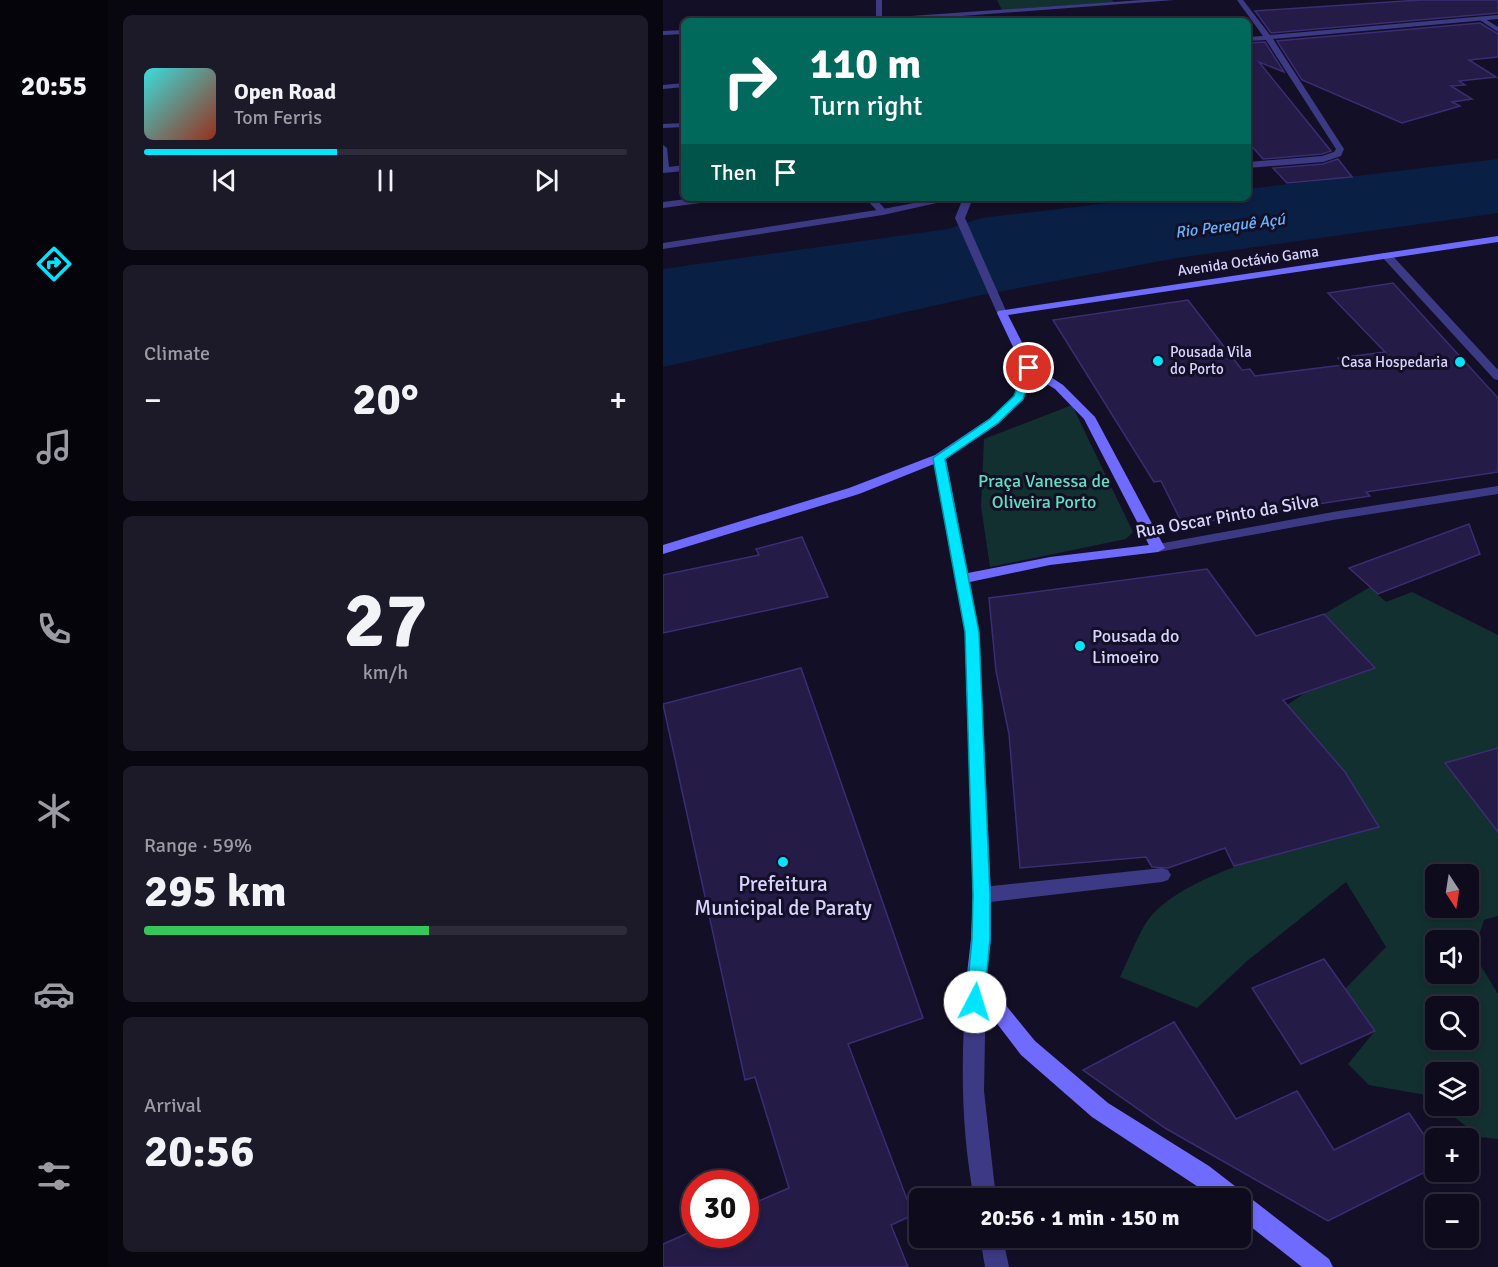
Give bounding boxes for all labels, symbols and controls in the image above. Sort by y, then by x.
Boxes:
text: 110 m [810,39,921,90]
icon: right [711,42,789,120]
text: 20:55 [21,70,87,103]
text: Open Road [234,78,336,105]
text: Turn right [810,90,923,123]
text: Tom Ferris [234,105,322,130]
icon: arrive [769,156,802,189]
text: Then [711,159,757,186]
icon: previous [208,164,241,197]
icon: pause [369,164,402,197]
icon: next [530,164,563,197]
water label: Rio Perequê Açú [1174,209,1287,243]
street label: Avenida Octávio Gama [1176,242,1320,280]
icon: directions [33,243,75,285]
text: Climate [144,341,210,366]
pin [1003,342,1054,393]
place label: Pousada Vila do Porto [1170,343,1252,378]
icon: arrive [1012,351,1045,384]
place label: Casa Hospedaria [1341,353,1448,371]
marker: Pousada Vila do Porto [1151,354,1165,368]
marker: Casa Hospedaria [1453,355,1467,369]
text: 20° [352,372,419,427]
text: − [144,380,162,421]
text: + [609,380,627,421]
icon: music [33,426,75,468]
park label: Praça Vanessa de Oliveira Porto [978,470,1110,513]
street label: Rua Oscar Pinto da Silva [1134,489,1320,543]
text: 27 [343,573,428,669]
icon: phone [33,608,75,650]
place label: Pousada do Limoeiro [1092,625,1179,668]
marker: Pousada do Limoeiro [1073,639,1087,653]
text: km/h [363,660,408,685]
icon: climate [33,790,75,832]
text: Range · 59% [144,833,252,858]
marker: Prefeitura Municipal de Paraty [776,855,790,869]
text: 295 km [144,864,287,919]
north arrow [1425,864,1479,918]
map controls [1425,864,1479,1248]
place label: Prefeitura Municipal de Paraty [694,871,872,921]
button: sound [1425,930,1479,984]
position arrow [943,970,1007,1034]
icon: car [33,973,75,1015]
button: search [1425,996,1479,1050]
button: layers [1425,1062,1479,1116]
text: Arrival [144,1093,202,1118]
text: 20:56 [144,1124,254,1179]
button: + [1425,1128,1479,1182]
icon: filters [33,1155,75,1197]
speed limit sign: 30 [681,1170,759,1248]
button: − [1425,1194,1479,1248]
text: 20:56 · 1 min · 150 m [980,1204,1180,1231]

